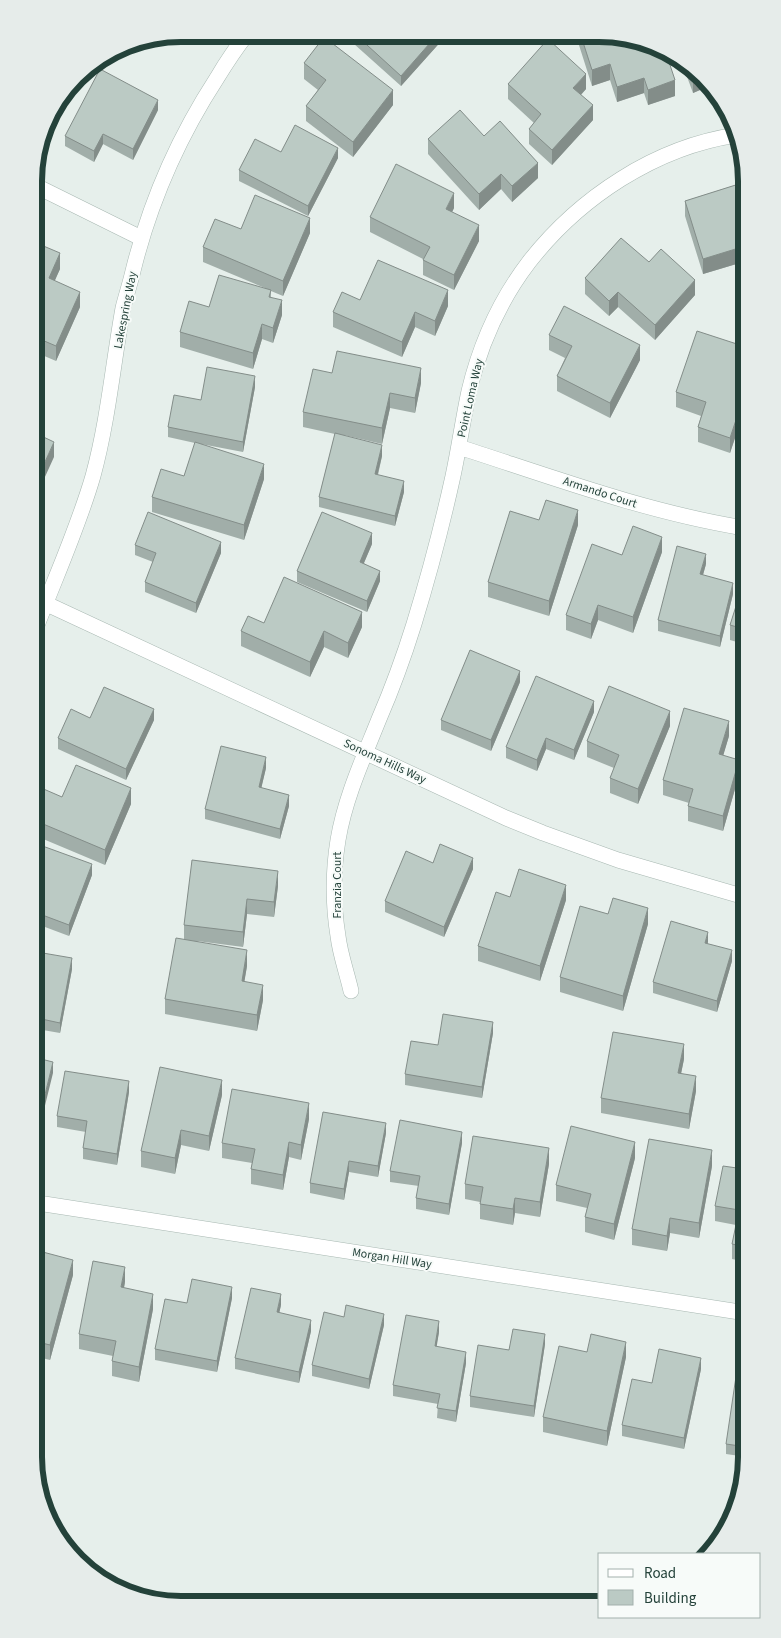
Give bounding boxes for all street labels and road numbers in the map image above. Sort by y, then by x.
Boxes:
street label: Lakespring Way [110,270,141,350]
street label: Point Loma Way [453,357,488,439]
street label: Armando Court [561,473,639,512]
street label: Sonoma Hills Way [341,735,429,788]
street label: Franzia Court [329,852,346,918]
street label: Morgan Hill Way [351,1244,433,1273]

